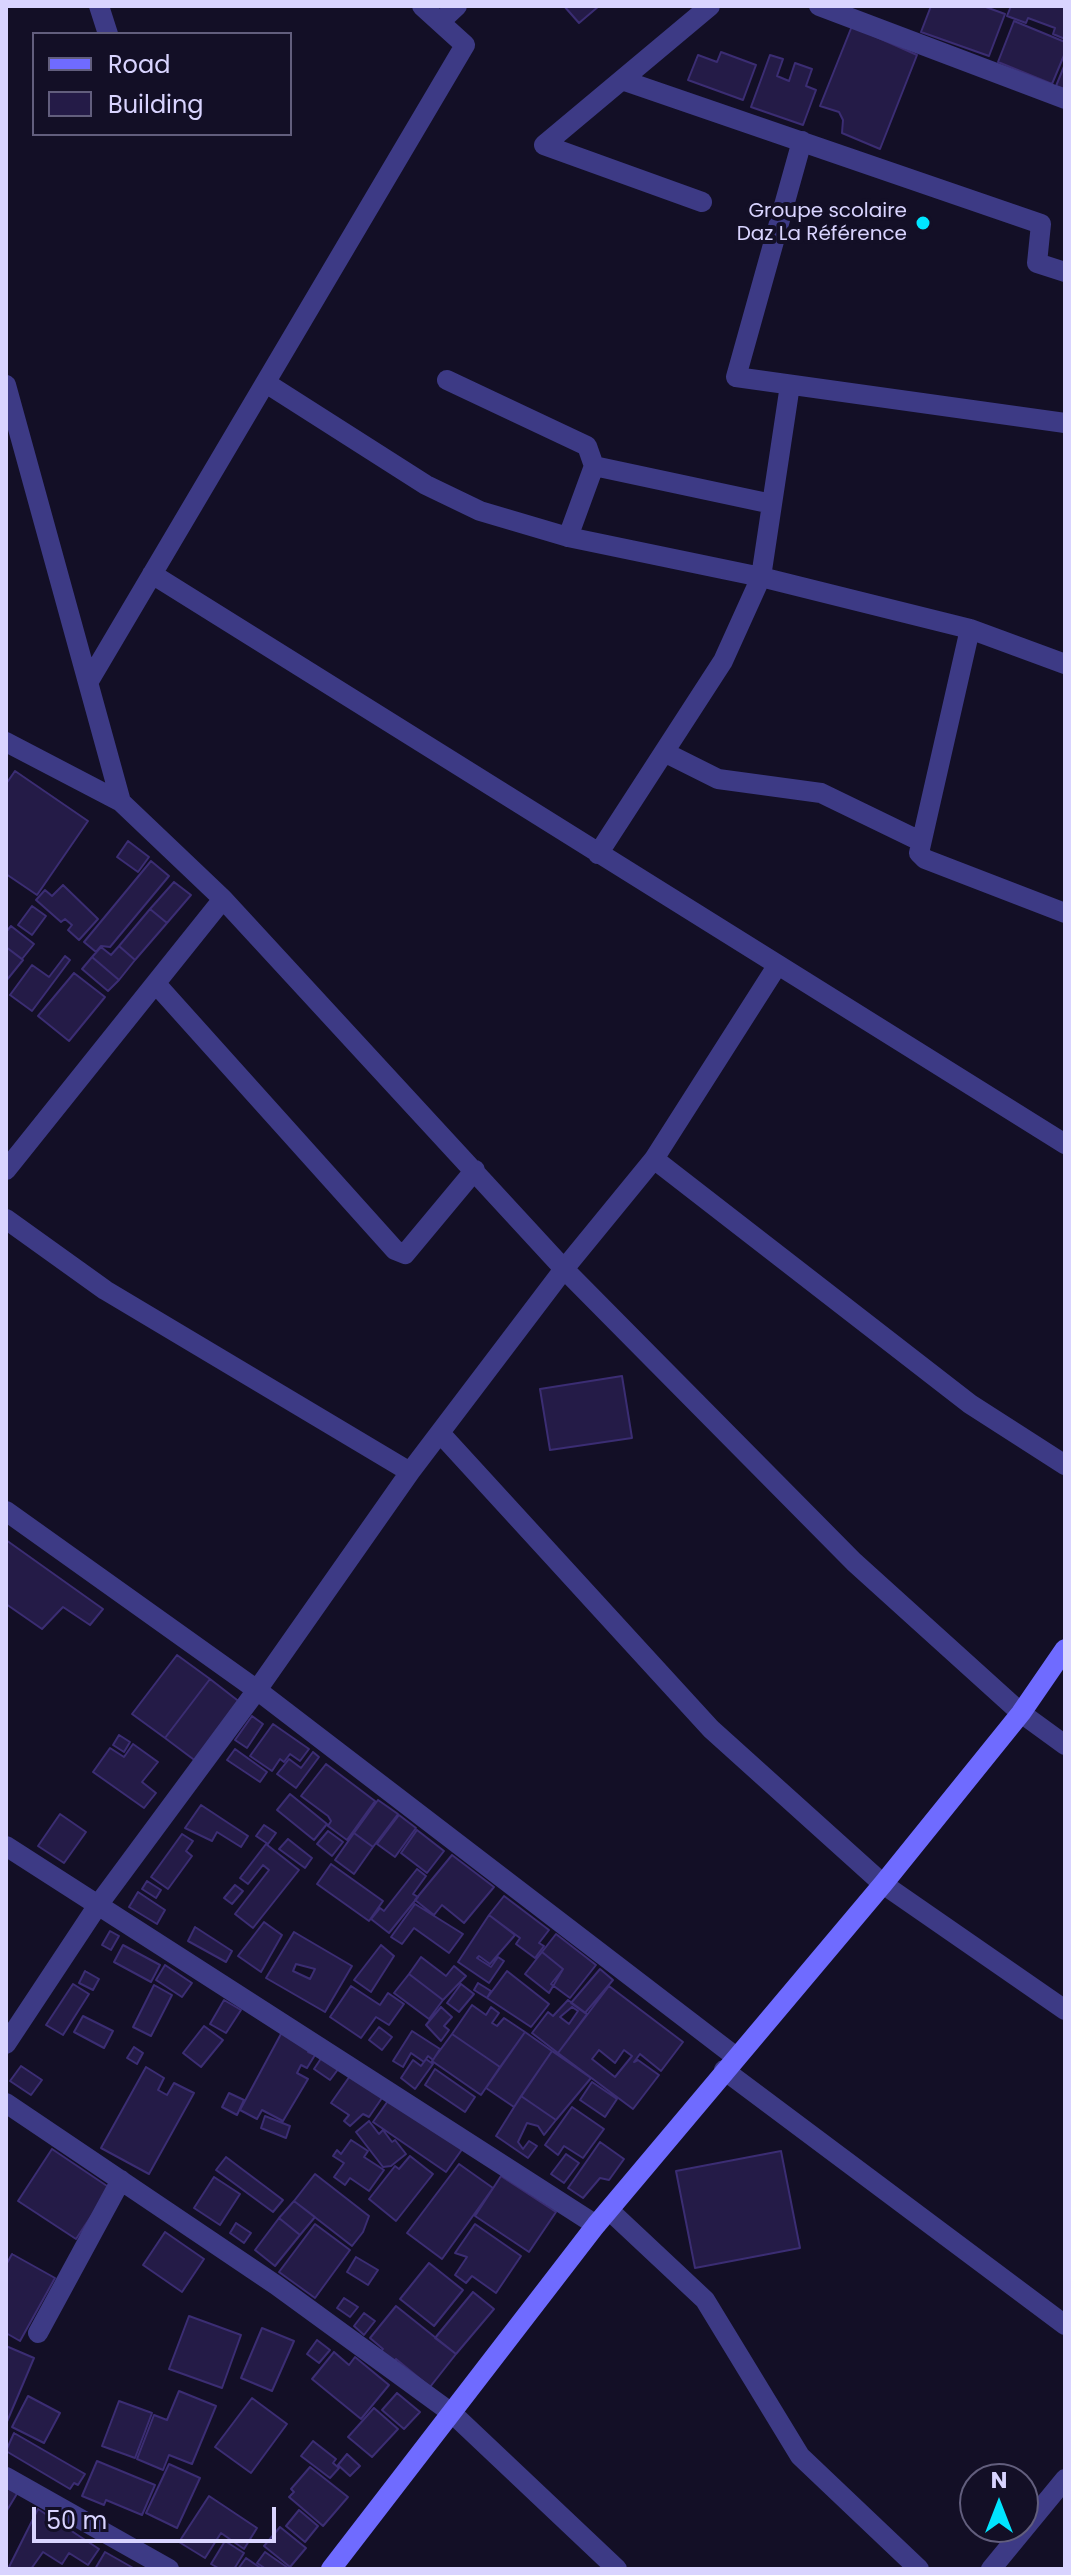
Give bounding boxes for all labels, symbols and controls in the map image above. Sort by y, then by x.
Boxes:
legend [32,32,292,136]
text: Road [108,48,170,81]
text: Building [108,88,204,121]
place label: Groupe scolaire Daz La Référence [737,200,907,247]
marker: Groupe scolaire Daz La Référence [914,214,932,232]
north arrow [959,2463,1039,2543]
text: N [991,2465,1007,2496]
scale bar [36,2491,280,2541]
text: 50 m [46,2504,107,2537]

